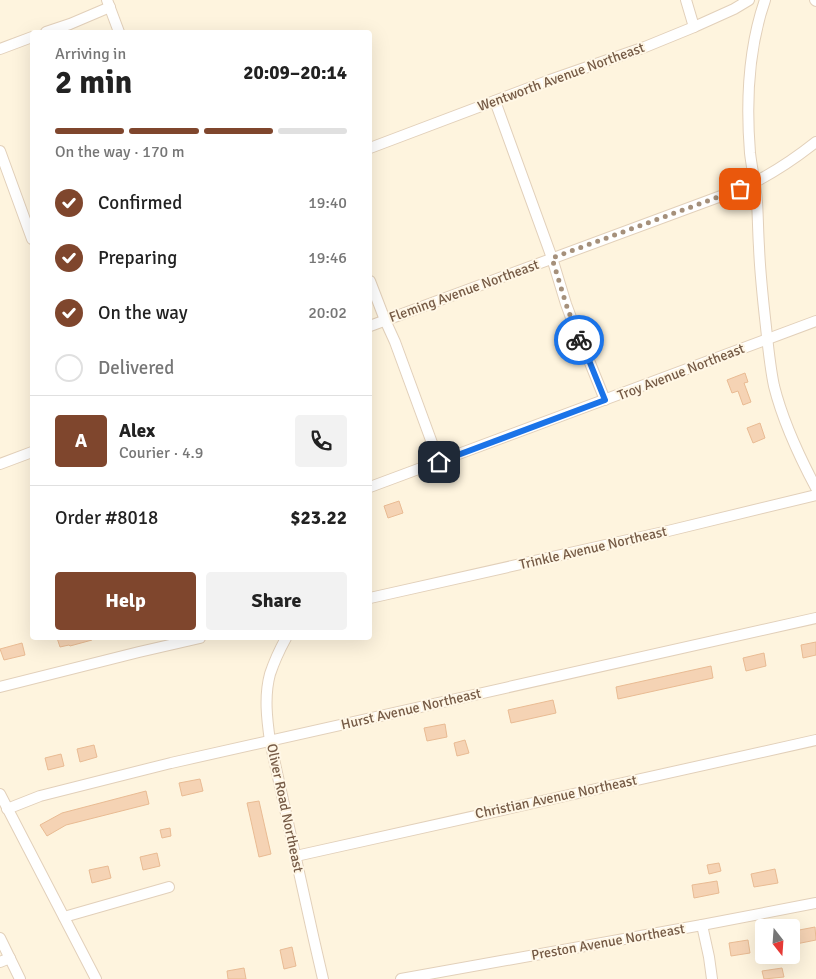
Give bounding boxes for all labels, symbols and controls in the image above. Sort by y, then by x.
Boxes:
street label: Wentworth Avenue Northeast [475,39,647,115]
text: Arriving in [55,44,126,64]
text: 20:09–20:14 [243,61,347,85]
text: 2 min [55,63,132,102]
text: On the way · 170 m [55,142,185,162]
pin [719,168,761,210]
icon: bag [726,175,754,203]
icon: check [55,189,83,217]
text: Confirmed [98,191,182,215]
text: 19:40 [308,193,347,213]
icon: check [55,244,83,272]
text: Preparing [98,246,177,270]
text: 19:46 [308,248,347,268]
street label: Fleming Avenue Northeast [387,256,541,326]
icon: check [55,299,83,327]
text: On the way [98,301,188,325]
text: 20:02 [308,303,347,323]
courier [554,315,604,365]
icon: bike [565,326,593,354]
street label: Troy Avenue Northeast [615,340,747,404]
text: Delivered [98,356,174,380]
button: phone [295,415,347,467]
text: Alex [119,419,155,443]
text: A [75,429,87,453]
pin [418,441,460,483]
text: Courier · 4.9 [119,443,203,463]
icon: home [425,448,453,476]
text: Order #8018 [55,506,158,530]
text: $23.22 [290,506,347,530]
street label: Trinkle Avenue Northeast [518,523,668,573]
button: Help [55,572,196,630]
button: Share [206,572,347,630]
street label: Hurst Avenue Northeast [339,685,483,733]
street label: Oliver Road Northeast [263,742,307,874]
street label: Christian Avenue Northeast [474,772,638,822]
north arrow [755,919,800,964]
map controls [755,919,800,964]
street label: Preston Avenue Northeast [530,920,686,964]

